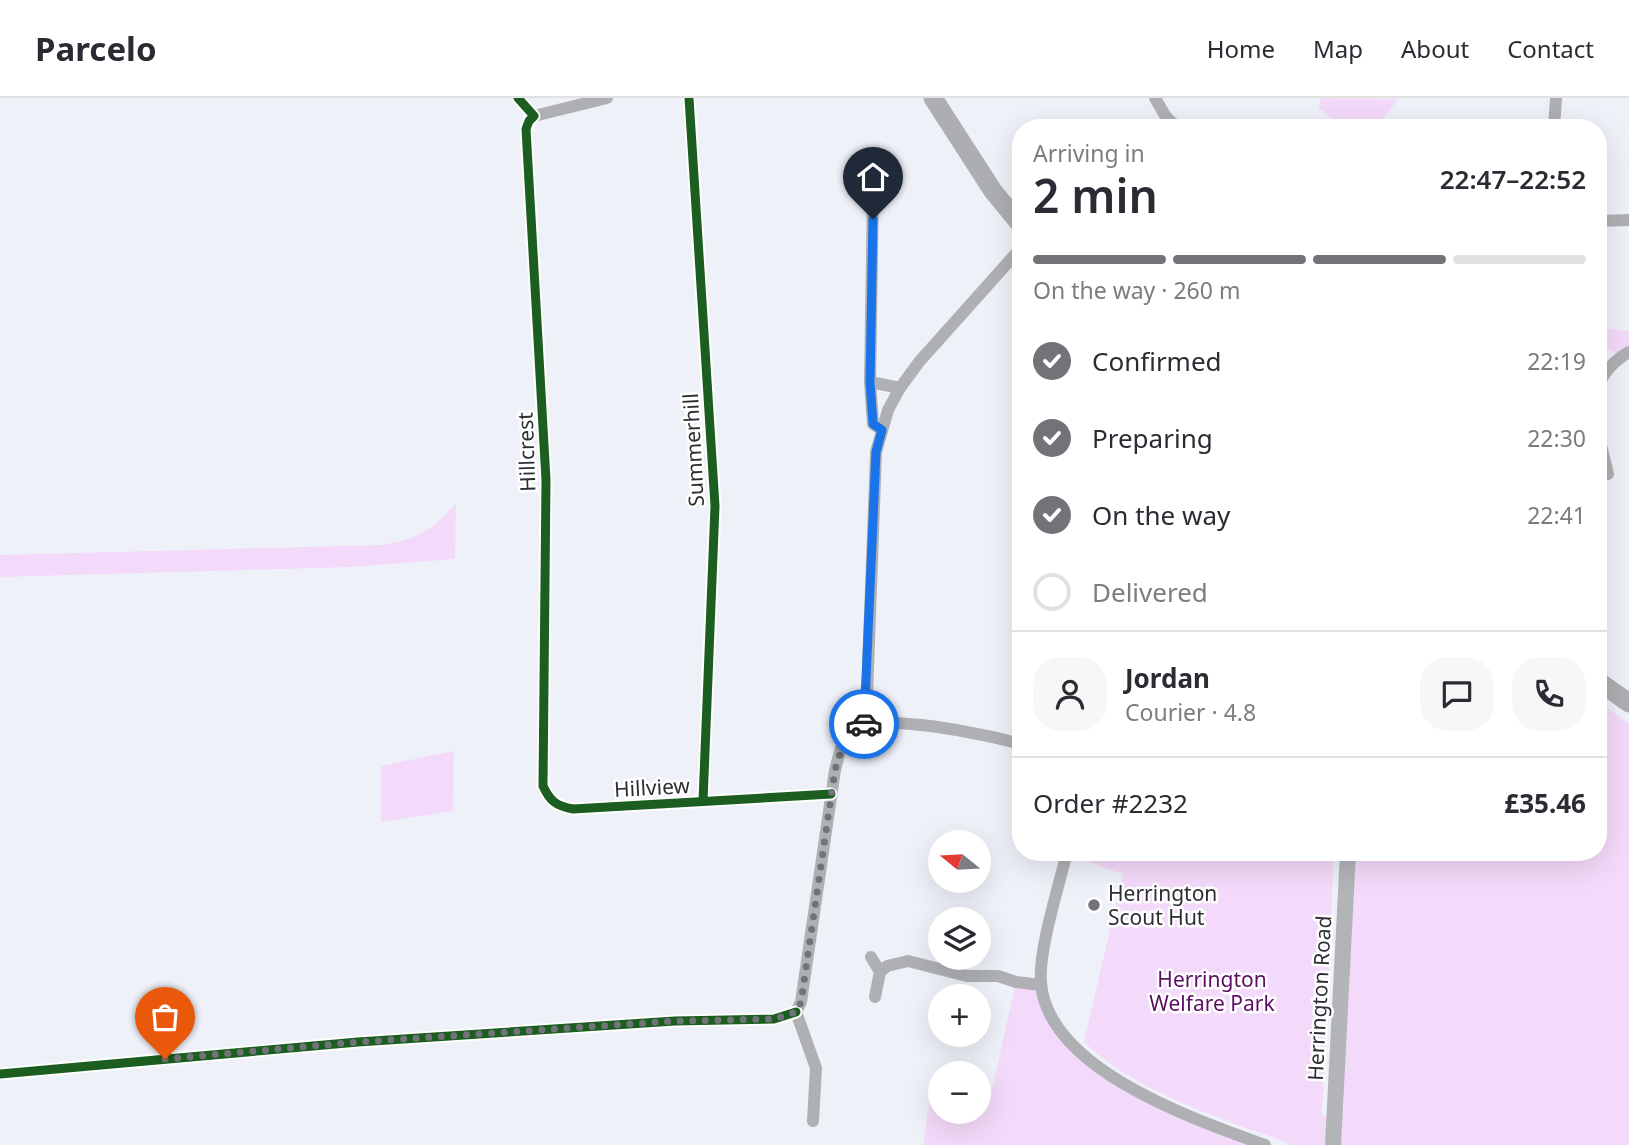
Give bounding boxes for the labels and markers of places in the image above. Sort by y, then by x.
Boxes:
pin [843,147,903,219]
place label: Herrington Scout Hut [1108,879,1217,931]
marker: Herrington Scout Hut [1086,897,1102,913]
pin [135,987,195,1059]

